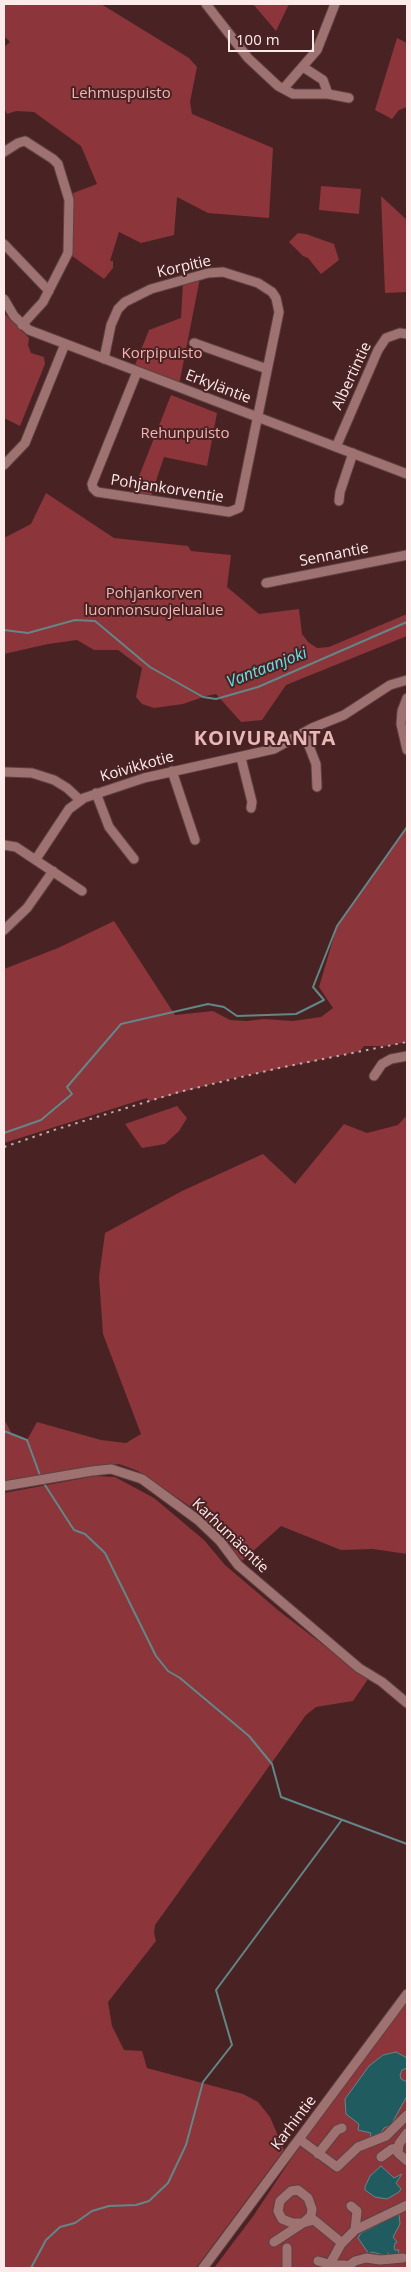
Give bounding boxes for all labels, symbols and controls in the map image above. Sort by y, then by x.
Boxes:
scale bar [231,20,317,52]
text: 100 m [236,29,280,49]
park label: Lehmuspuisto [71,85,171,103]
street label: Korpitie [155,252,213,282]
street label: Albertintie [328,339,376,413]
park label: Korpipuisto [122,345,202,363]
street label: Erkyläntie [183,366,253,408]
park label: Rehunpuisto [141,425,229,443]
street label: Pohjankorventie [109,471,225,507]
street label: Sennantie [298,539,370,571]
park label: Pohjankorven luonnonsuojelualue [85,585,223,620]
water label: Vantaanjoki [224,644,310,692]
district label: KOIVURANTA [192,727,338,751]
street label: Koivikkotie [98,748,176,786]
street label: Karhumäentie [188,1495,272,1577]
street label: Karhintie [268,2092,320,2154]

